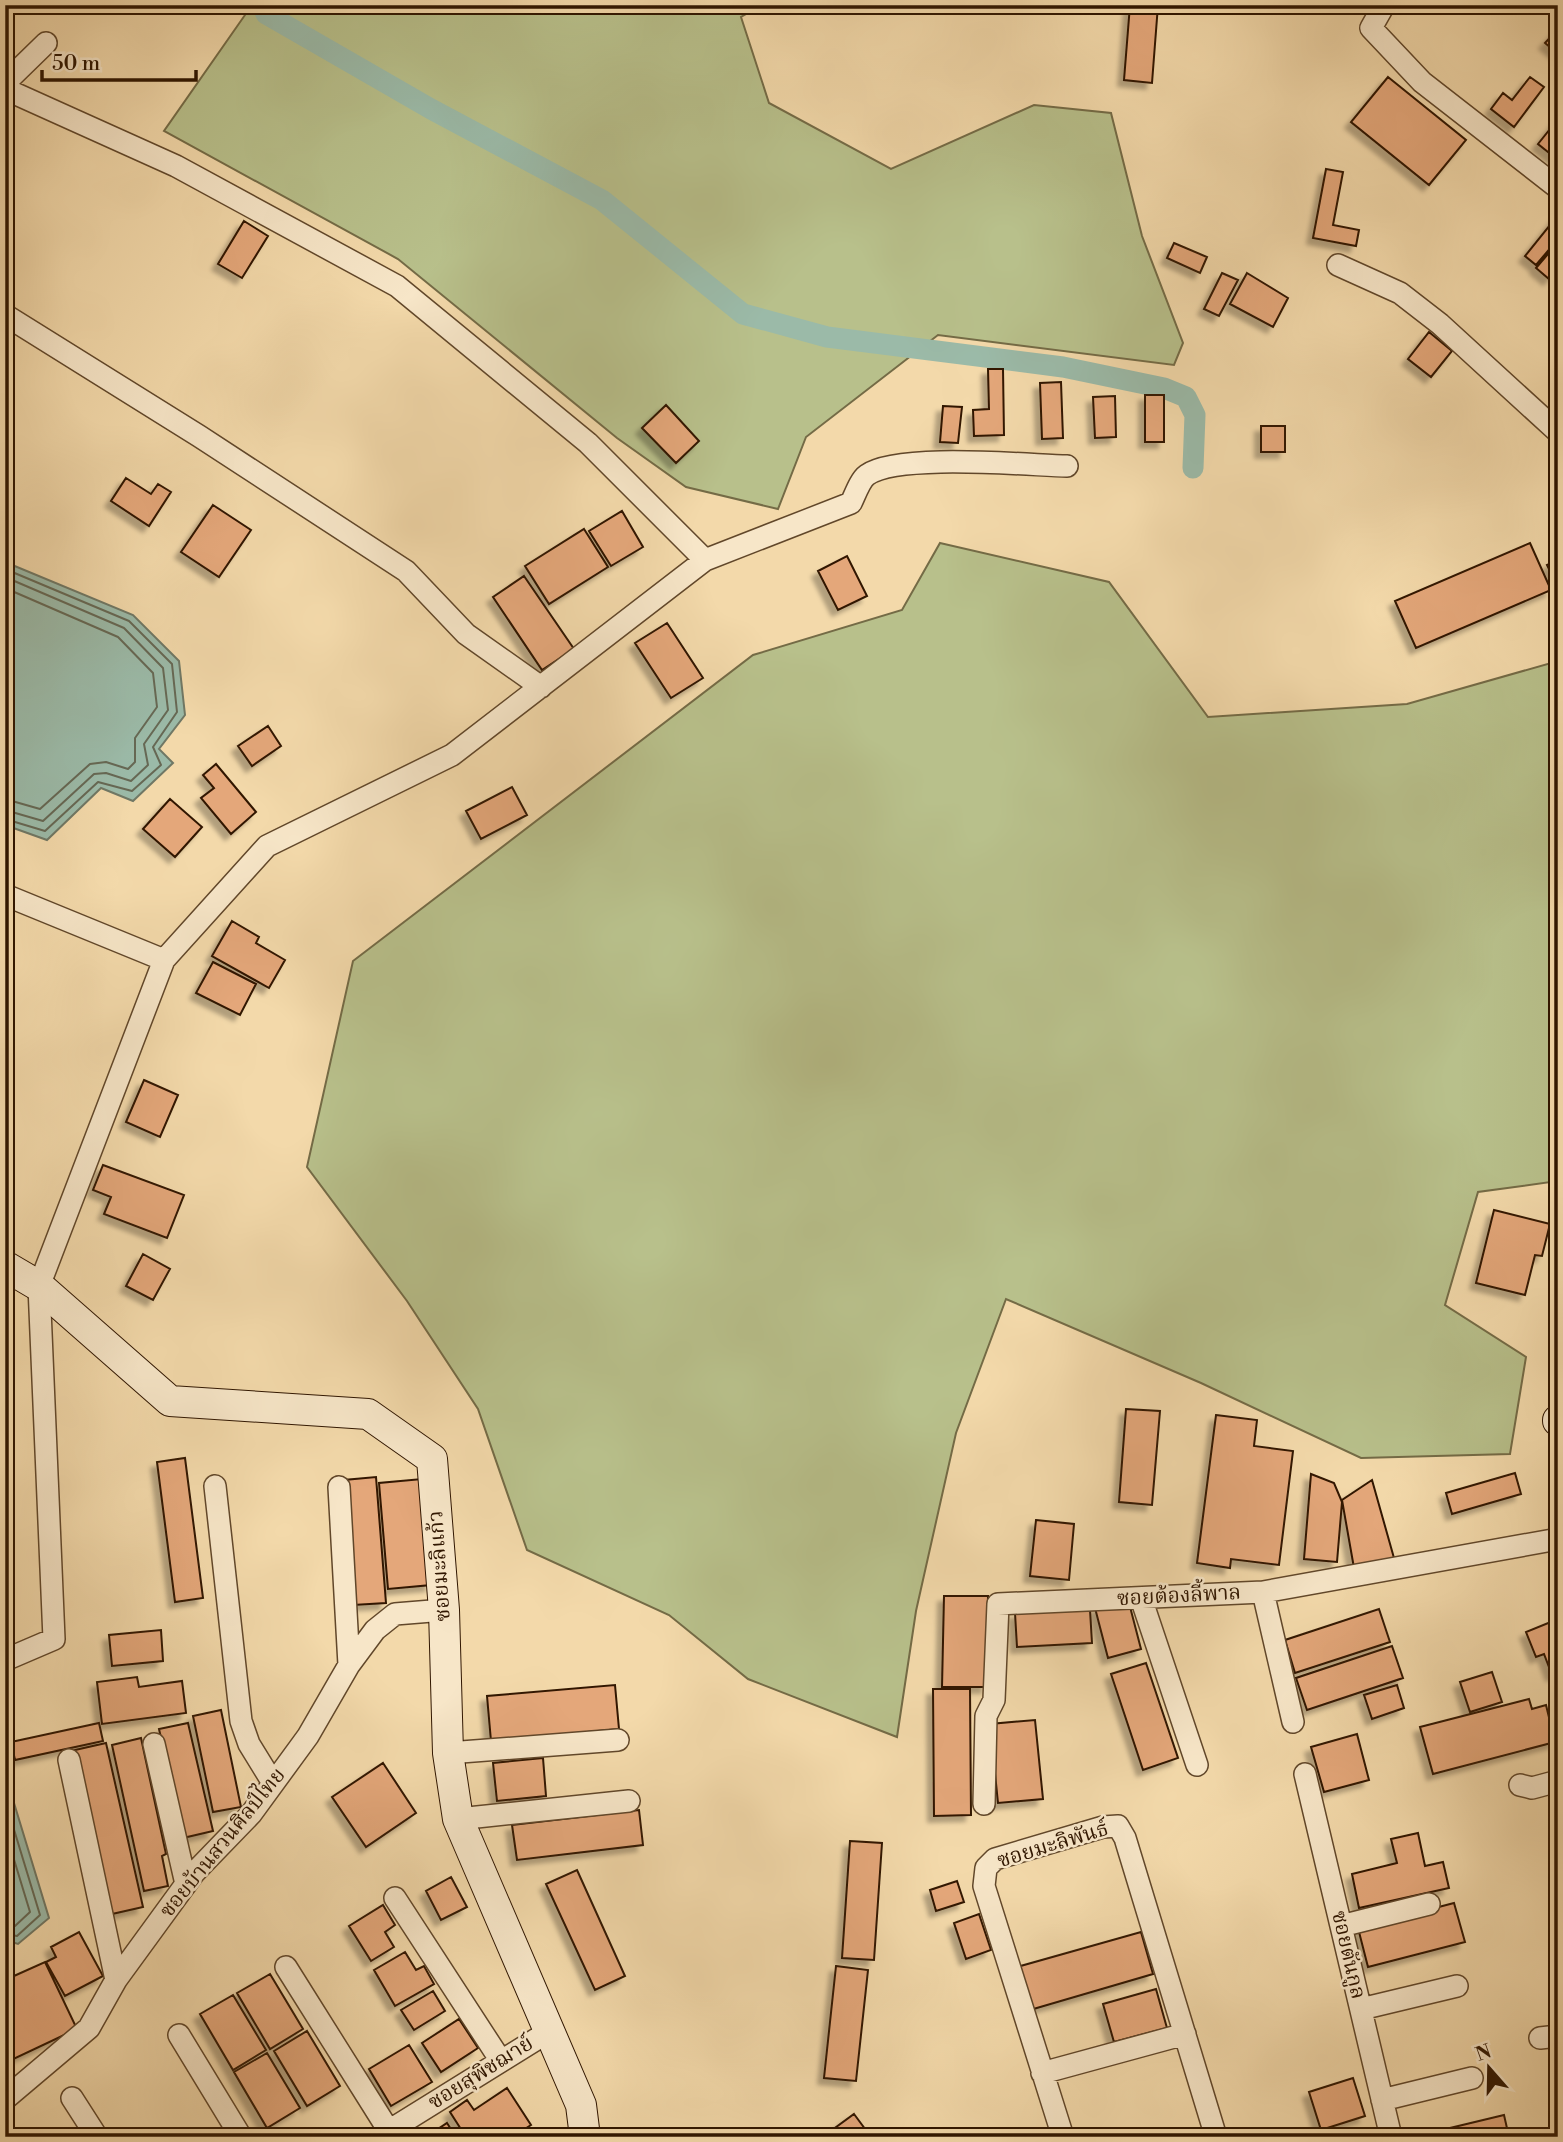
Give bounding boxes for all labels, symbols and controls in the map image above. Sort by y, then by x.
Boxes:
scale bar [42,38,196,82]
text: 50 m [52,51,100,77]
street label: ซอยมะลิแก้ว [423,1510,457,1622]
street label: ซอยต้องลี้พาล [1116,1576,1242,1612]
street label: ซอยบ้านสวนศิลป์ไทย [152,1761,291,1923]
street label: ซอยมะลิพันธ์ [994,1815,1112,1874]
street label: ซอยตันกูล [1325,1908,1371,2002]
street label: ซอยสุพิชฌาย์ [423,2030,538,2116]
north arrow [1454,2034,1524,2104]
text: N [1472,2039,1495,2067]

